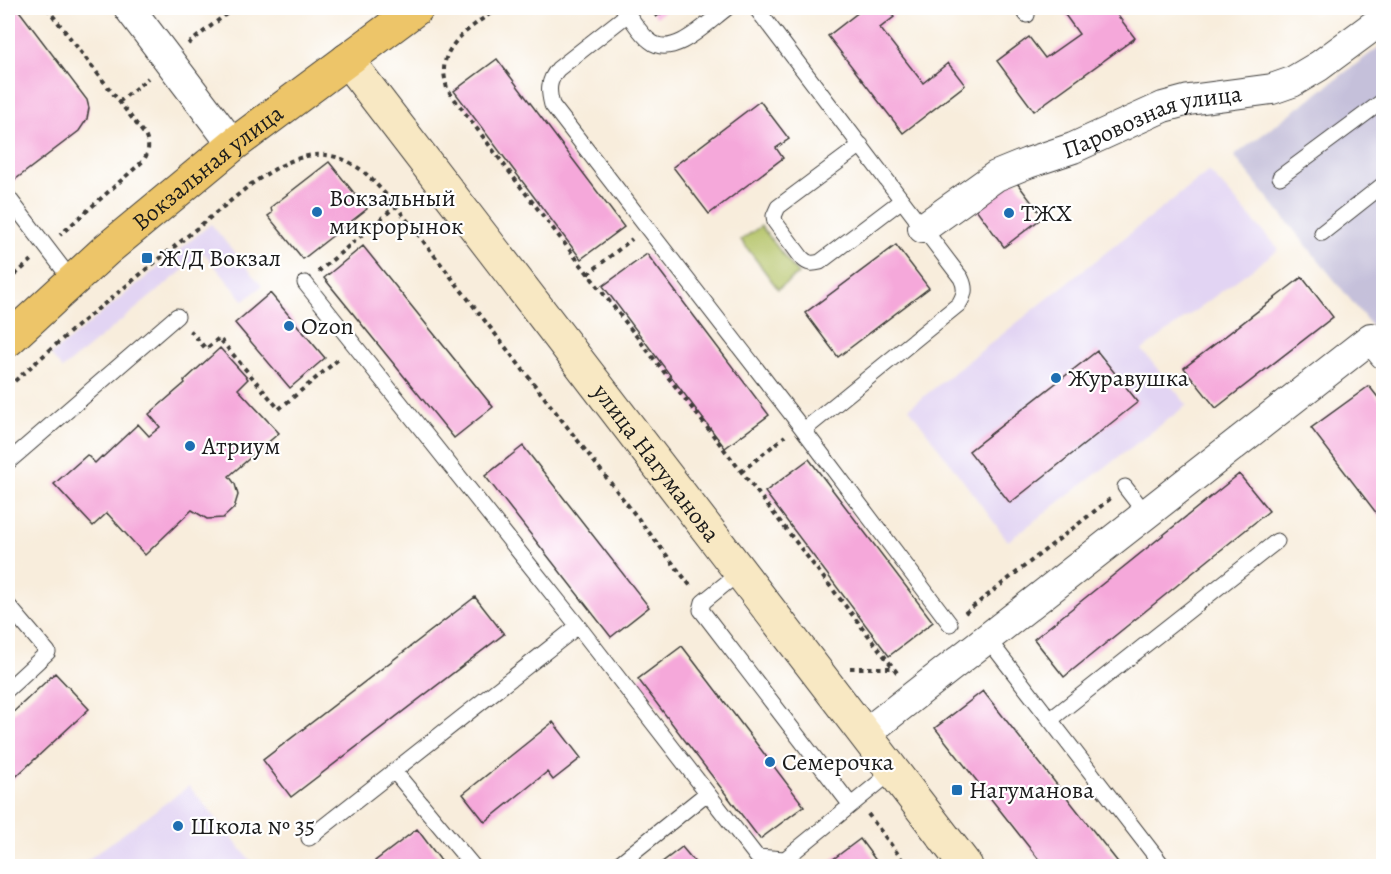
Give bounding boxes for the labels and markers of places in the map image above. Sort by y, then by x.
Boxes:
place label: Вокзальный микрорынок [329,182,464,242]
place label: ТЖХ [1021,197,1072,229]
marker: Вокзальный микрорынок [310,205,324,219]
marker: ТЖХ [1002,206,1016,220]
place label: Ж/Д Вокзал [159,242,281,274]
marker: Ж/Д Вокзал [140,251,154,265]
place label: Ozon [301,310,354,342]
marker: Ozon [282,319,296,333]
place label: Журавушка [1068,362,1189,394]
marker: Журавушка [1049,371,1063,385]
place label: Атриум [201,430,280,462]
marker: Атриум [183,439,197,453]
place label: Семерочка [782,746,894,778]
marker: Семерочка [763,755,777,769]
place label: Нагуманова [969,774,1094,806]
marker: Нагуманова [950,783,964,797]
place label: Школа № 35 [190,810,315,842]
marker: Школа № 35 [171,819,185,833]

